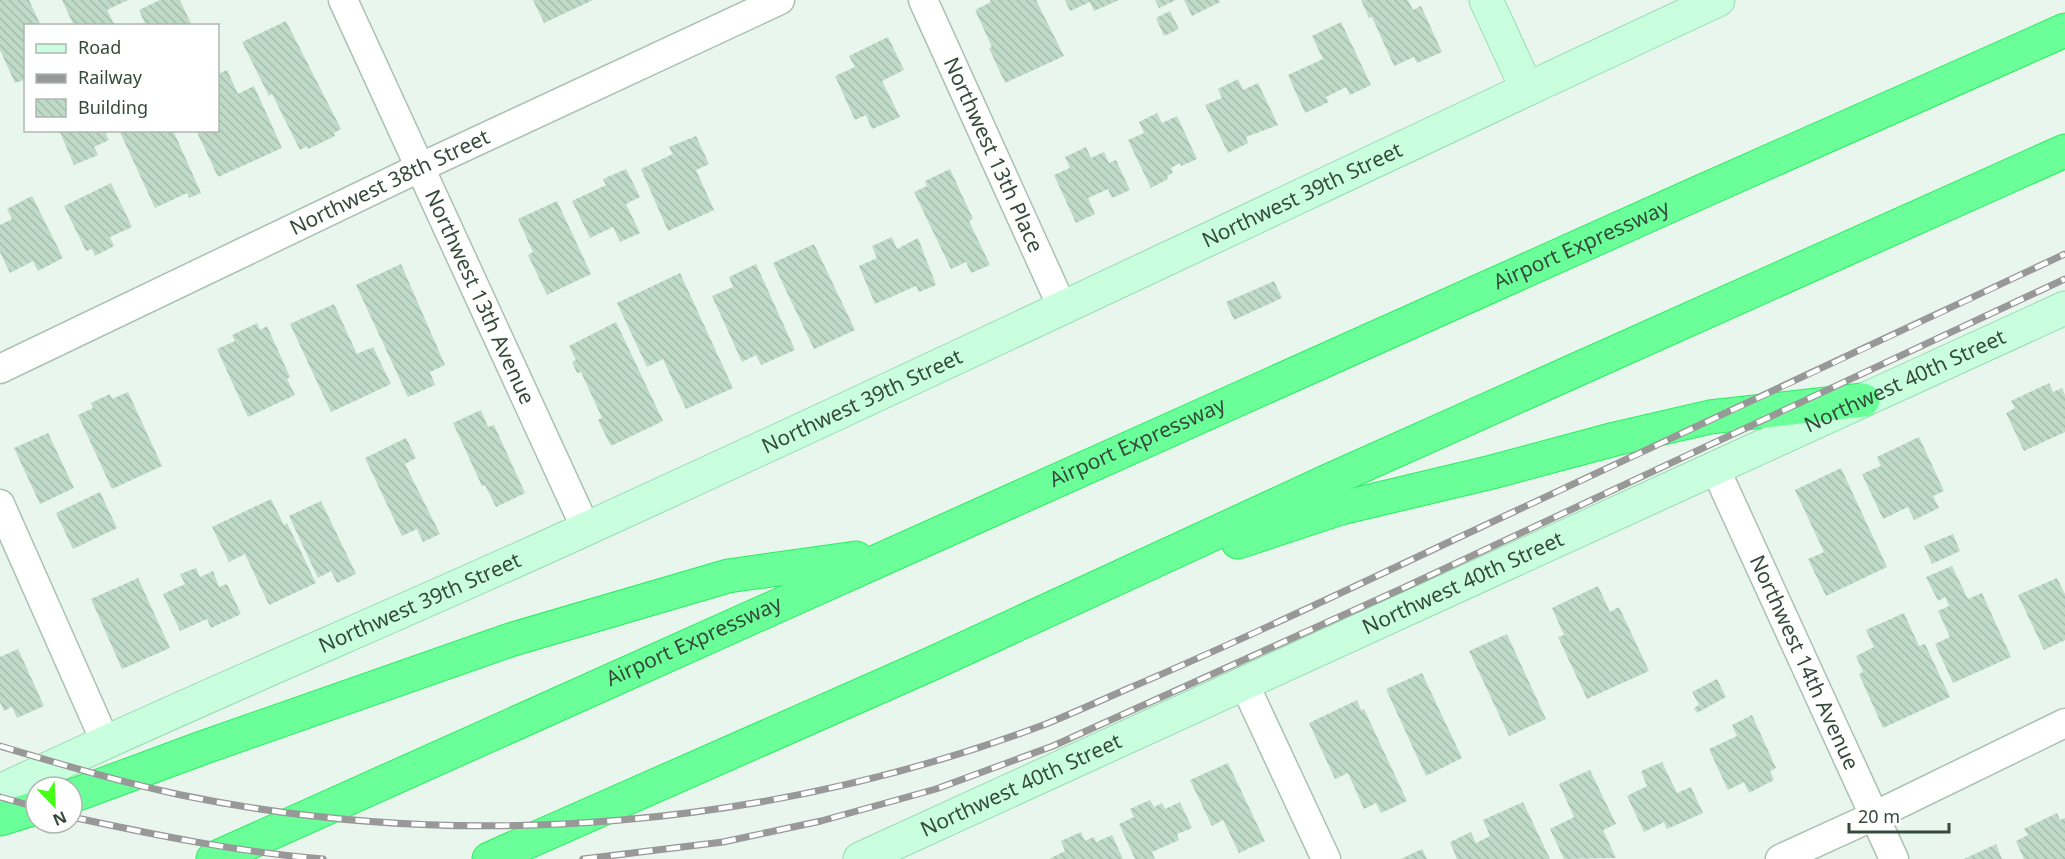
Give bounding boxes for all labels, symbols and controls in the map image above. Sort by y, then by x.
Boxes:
legend [24,24,219,132]
text: Road [78,35,121,59]
street label: Northwest 13th Place [938,52,1050,256]
text: Railway [78,65,143,89]
text: Building [78,95,148,119]
street label: Northwest 38th Street [285,122,494,241]
street label: Northwest 39th Street [1197,135,1407,253]
street label: Northwest 13th Avenue [419,185,542,409]
street label: Airport Expressway [1489,192,1674,295]
street label: Northwest 40th Street [1799,322,2010,438]
street label: Northwest 39th Street [757,342,967,459]
street label: Airport Expressway [1045,390,1230,493]
street label: Northwest 40th Street [1357,524,1568,640]
street label: Northwest 39th Street [314,545,525,659]
street label: Northwest 14th Avenue [1744,550,1866,774]
street label: Airport Expressway [601,588,786,692]
street label: Northwest 40th Street [915,726,1126,843]
north arrow [24,775,84,835]
scale bar [1849,796,1950,834]
text: 20 m [1858,804,1900,828]
text: N [50,806,70,831]

